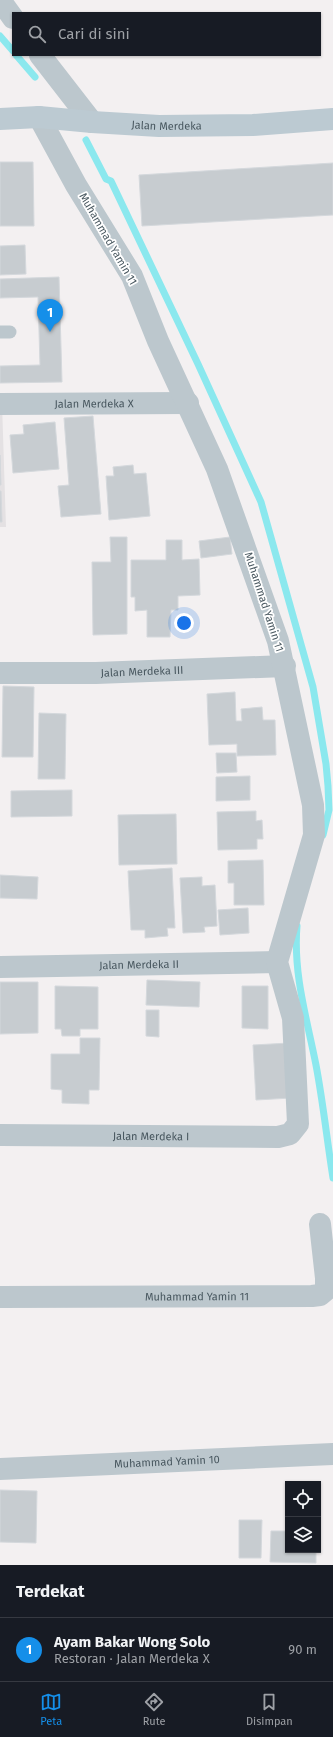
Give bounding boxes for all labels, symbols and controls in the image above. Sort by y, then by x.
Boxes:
search box [12,12,321,56]
icon: search [26,23,48,45]
text: Cari di sini [58,25,130,43]
street label: Jalan Merdeka [131,118,202,133]
street label: Muhammad Yamin 11 [76,191,140,287]
pin: 1 [37,299,63,332]
street label: Jalan Merdeka X [54,397,134,410]
street label: Muhammad Yamin 11 [242,550,286,654]
your location [174,613,194,633]
street label: Jalan Merdeka III [100,663,184,679]
street label: Jalan Merdeka II [99,957,179,972]
street label: Jalan Merdeka I [113,1129,189,1143]
street label: Muhammad Yamin 11 [145,1290,249,1303]
street label: Muhammad Yamin 10 [114,1453,220,1470]
map controls [285,1481,321,1553]
button: locate [285,1481,321,1517]
button: layers [285,1517,321,1553]
text: Terdekat [16,1581,85,1602]
text: Ayam Bakar Wong Solo [54,1633,210,1651]
text: 1 [26,1642,32,1657]
text: 90 m [288,1642,317,1657]
text: Restoran · Jalan Merdeka X [54,1651,210,1666]
tab: Peta [40,1691,62,1728]
tab: Rute [143,1691,166,1728]
tab: Disimpan [246,1691,293,1728]

